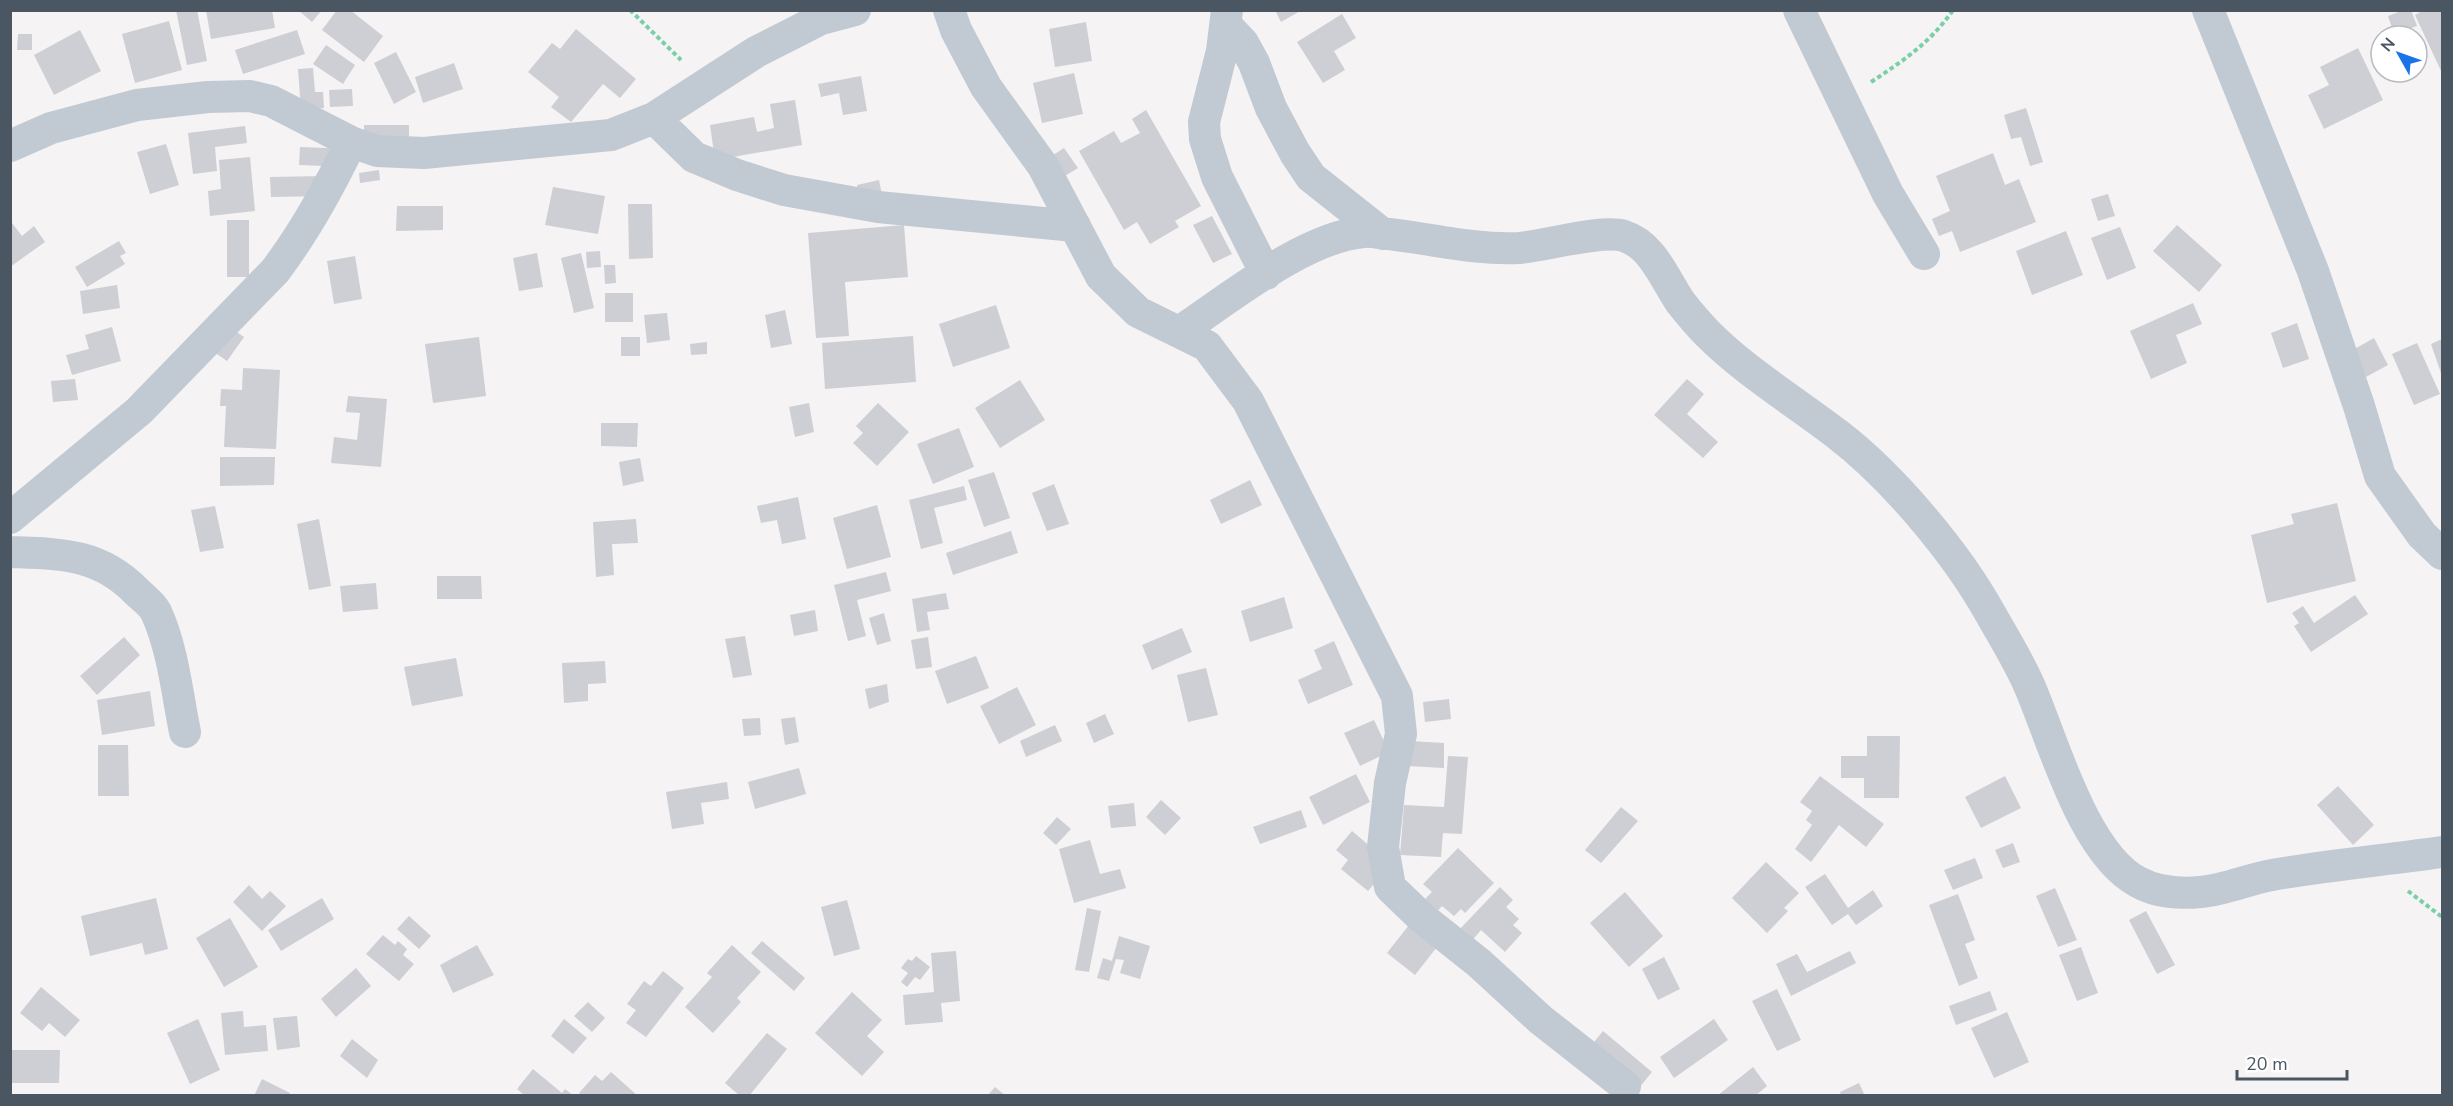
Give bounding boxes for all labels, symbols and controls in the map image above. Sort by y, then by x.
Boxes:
north arrow [2369,24,2429,84]
text: N [2376,33,2401,57]
scale bar [2237,1043,2346,1081]
text: 20 m [2246,1052,2288,1076]

